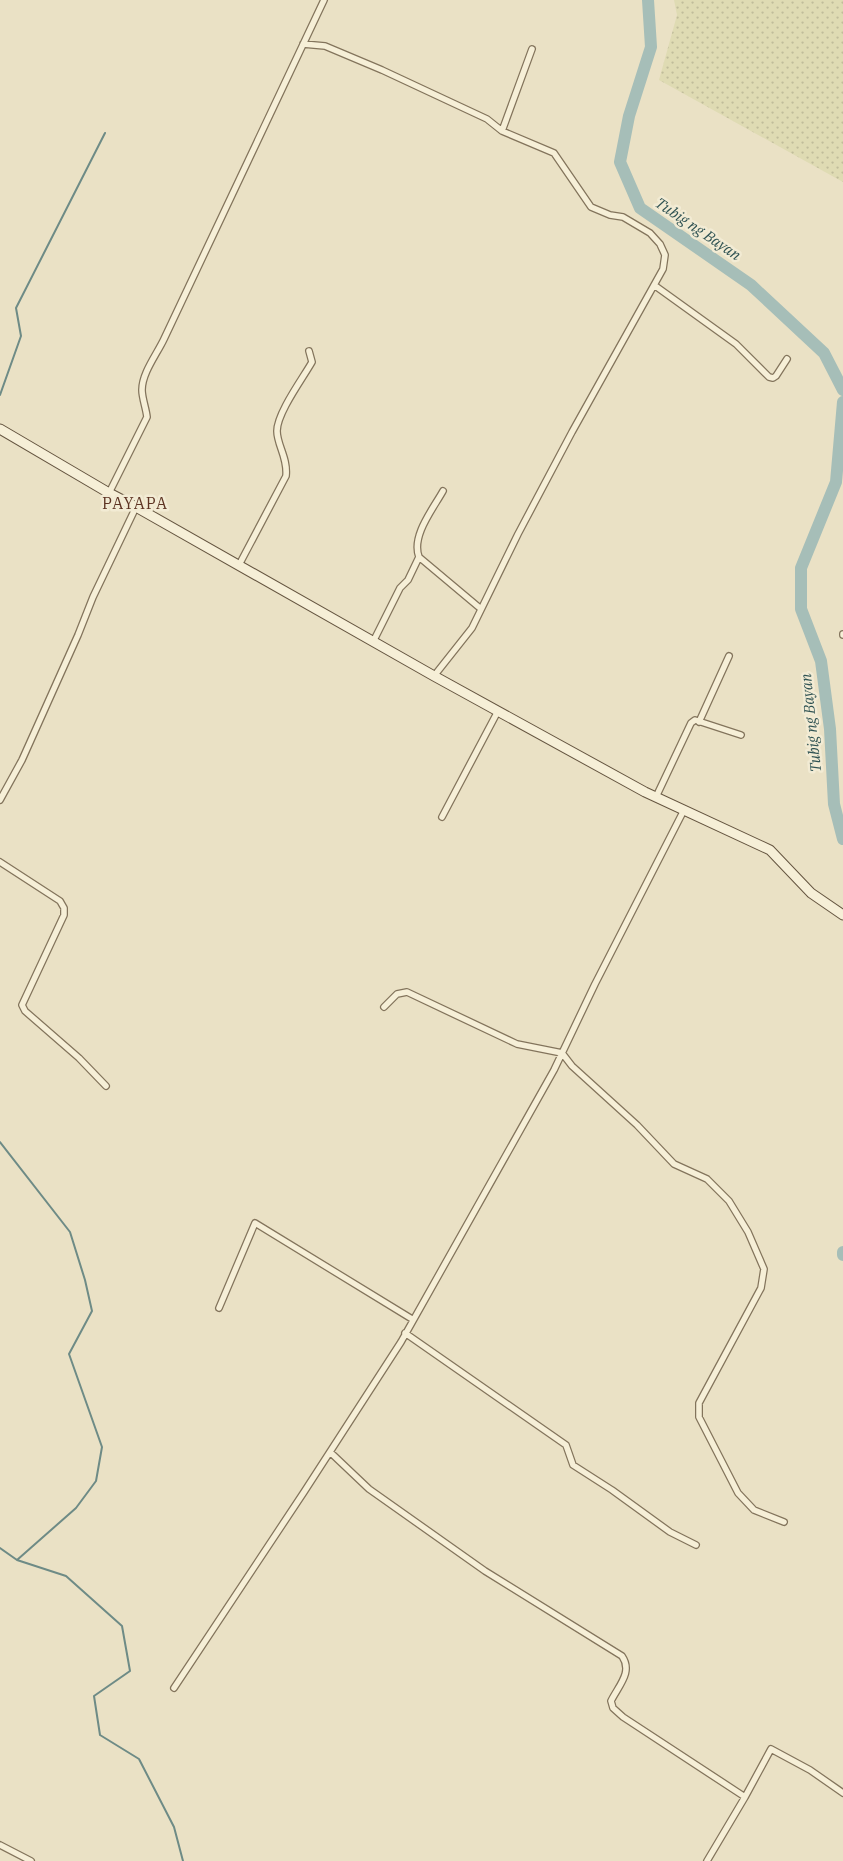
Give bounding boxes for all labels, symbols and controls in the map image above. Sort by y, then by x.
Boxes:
water label: Tubig ng Bayan [652,193,745,264]
district label: PAYAPA [102,493,168,513]
water label: Tubig ng Bayan [796,672,825,773]

